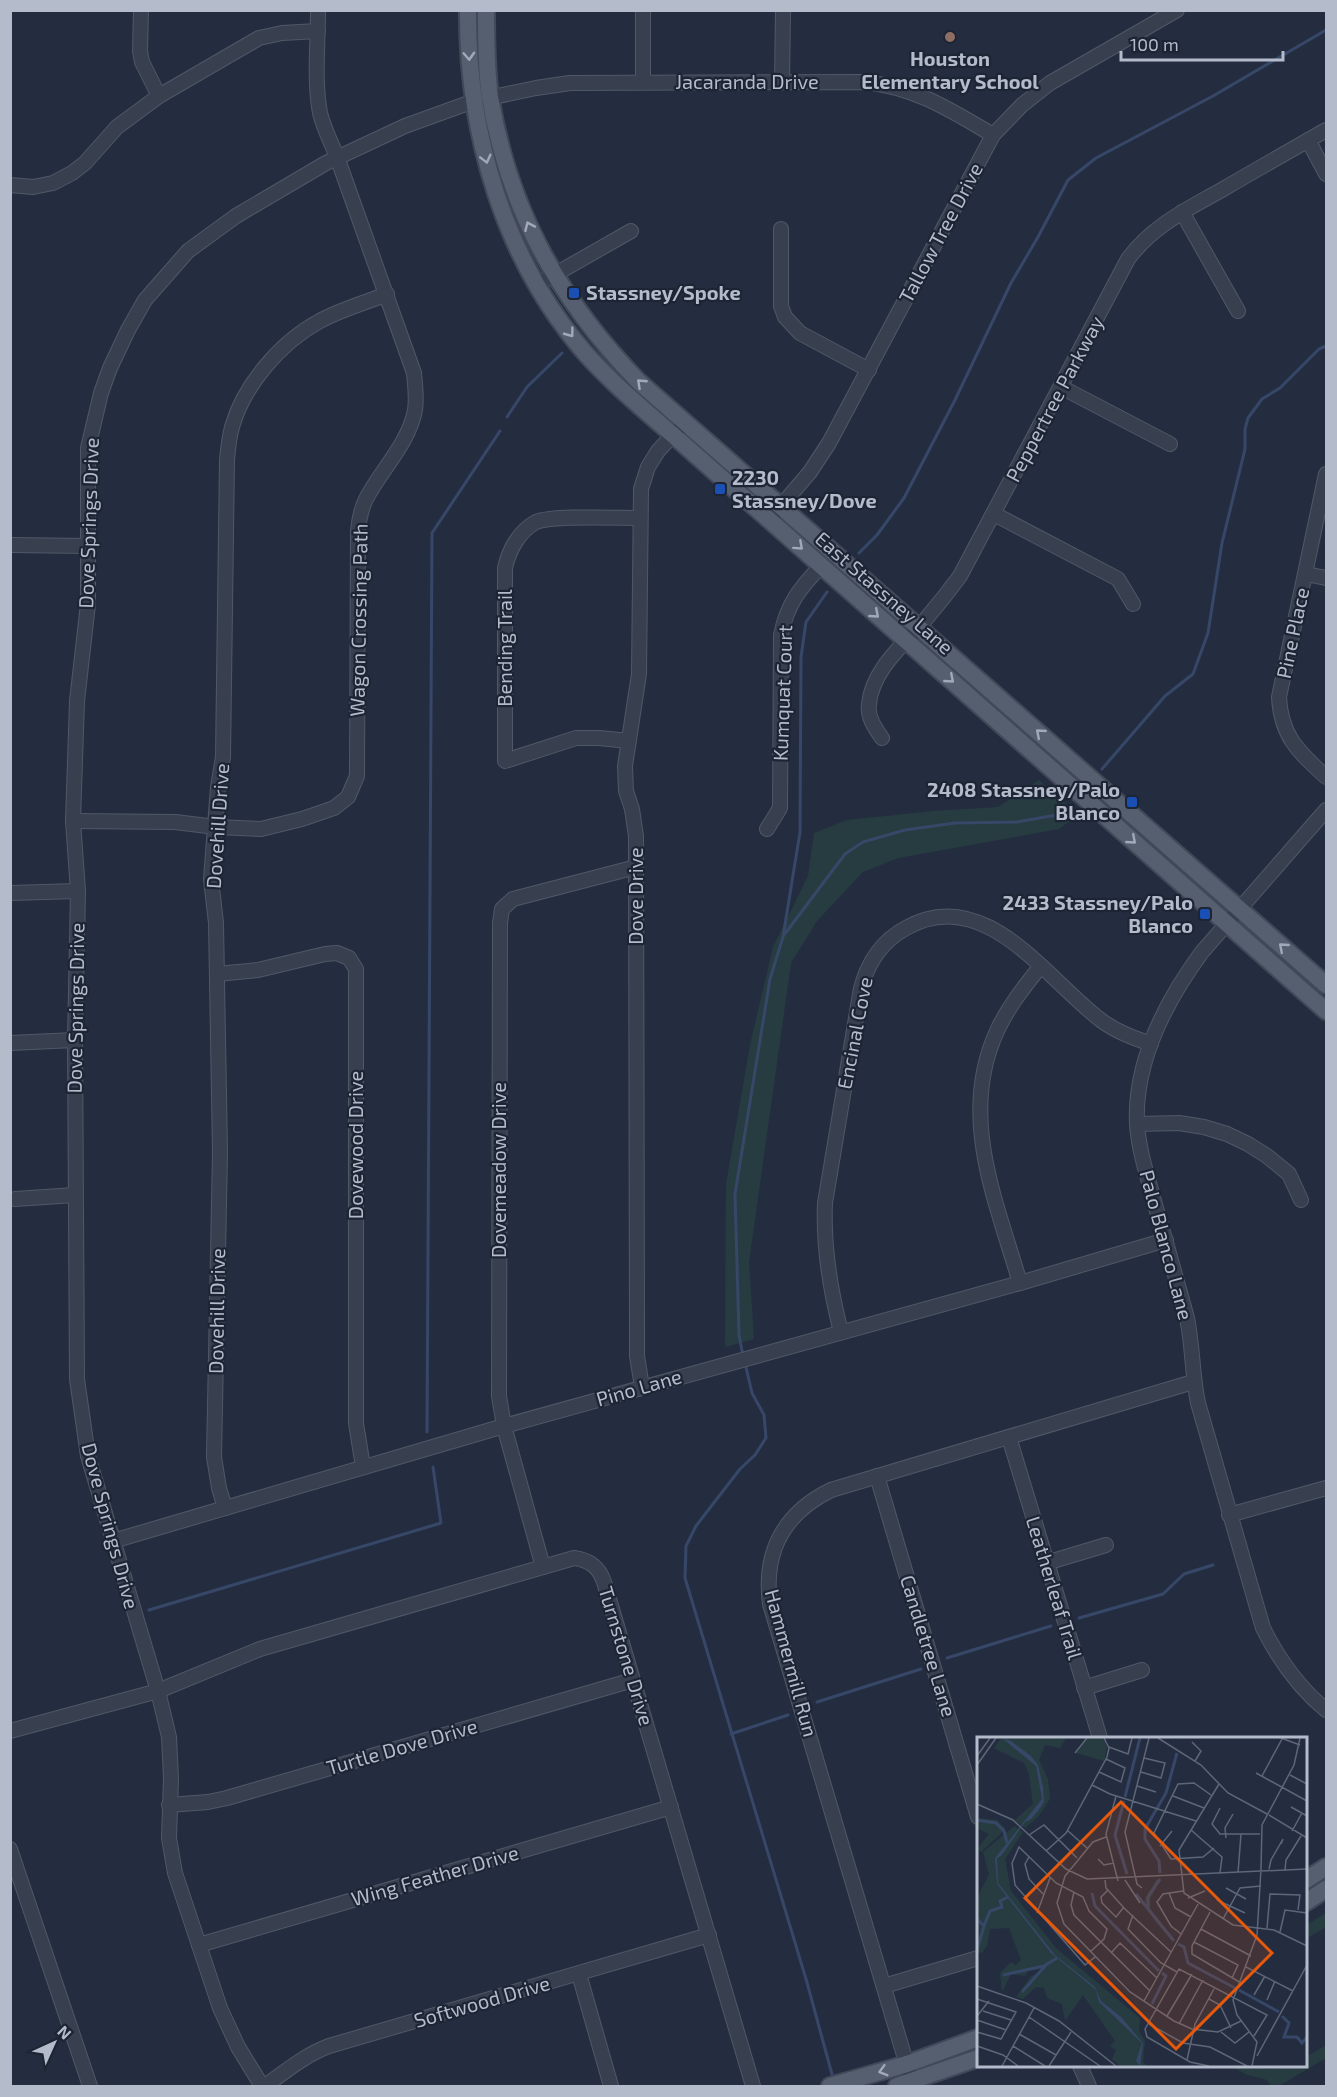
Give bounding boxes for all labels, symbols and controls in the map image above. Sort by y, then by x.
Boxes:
scale bar [1121,24,1283,62]
marker: Houston Elementary School [943,30,957,44]
text: 100 m [1130,33,1179,55]
place label: Houston Elementary School [861,46,1039,94]
one-way arrow [462,51,475,61]
street label: Jacaranda Drive [675,69,819,93]
one-way arrow [478,153,491,163]
street label: Tallow Tree Drive [893,159,987,307]
one-way arrow [524,221,536,232]
place label: Stassney/Spoke [586,280,741,305]
marker: Stassney/Spoke [567,286,581,300]
street label: Peppertree Parkway [1000,311,1108,486]
one-way arrow [563,327,574,338]
one-way arrow [638,379,648,390]
street label: Dove Springs Drive [73,437,103,609]
place label: 2230 Stassney/Dove [732,465,877,513]
marker: 2230 Stassney/Dove [713,482,727,496]
street label: Wagon Crossing Path [344,523,372,717]
street label: East Stassney Lane [811,526,959,659]
one-way arrow [792,539,803,550]
street label: Pine Place [1271,585,1313,681]
street label: Bending Trail [492,589,516,707]
one-way arrow [868,606,879,617]
street label: Kumquat Court [768,624,796,762]
one-way arrow [943,672,954,683]
one-way arrow [1036,730,1047,741]
street label: Dovehill Drive [201,762,233,889]
place label: 2408 Stassney/Palo Blanco [927,777,1120,824]
marker: 2408 Stassney/Palo Blanco [1125,795,1139,809]
one-way arrow [1125,833,1136,844]
street label: Dove Drive [623,847,647,945]
place label: 2433 Stassney/Palo Blanco [1003,890,1193,937]
marker: 2433 Stassney/Palo Blanco [1198,907,1212,921]
street label: Dove Springs Drive [62,922,88,1094]
one-way arrow [1279,943,1289,954]
street label: Encinal Cove [831,975,877,1091]
street label: Dovewood Drive [343,1071,367,1219]
street label: Dovemeadow Drive [486,1082,510,1258]
street label: Palo Blanco Lane [1135,1167,1199,1322]
street label: Dovehill Drive [203,1248,229,1374]
street label: Pino Lane [593,1363,684,1411]
street label: Dove Springs Drive [77,1440,145,1611]
street label: Leatherleaf Trail [1022,1513,1088,1662]
street label: Candletree Lane [896,1572,962,1720]
street label: Turnstone Drive [594,1583,660,1728]
street label: Hammermill Run [761,1586,823,1739]
street label: Turtle Dove Drive [324,1713,480,1779]
inset map [977,1737,1307,2067]
street label: Wing Feather Drive [348,1840,521,1910]
street label: Softwood Drive [411,1970,552,2032]
north arrow [24,2013,84,2073]
text: N [54,2021,76,2043]
one-way arrow [879,2064,889,2076]

